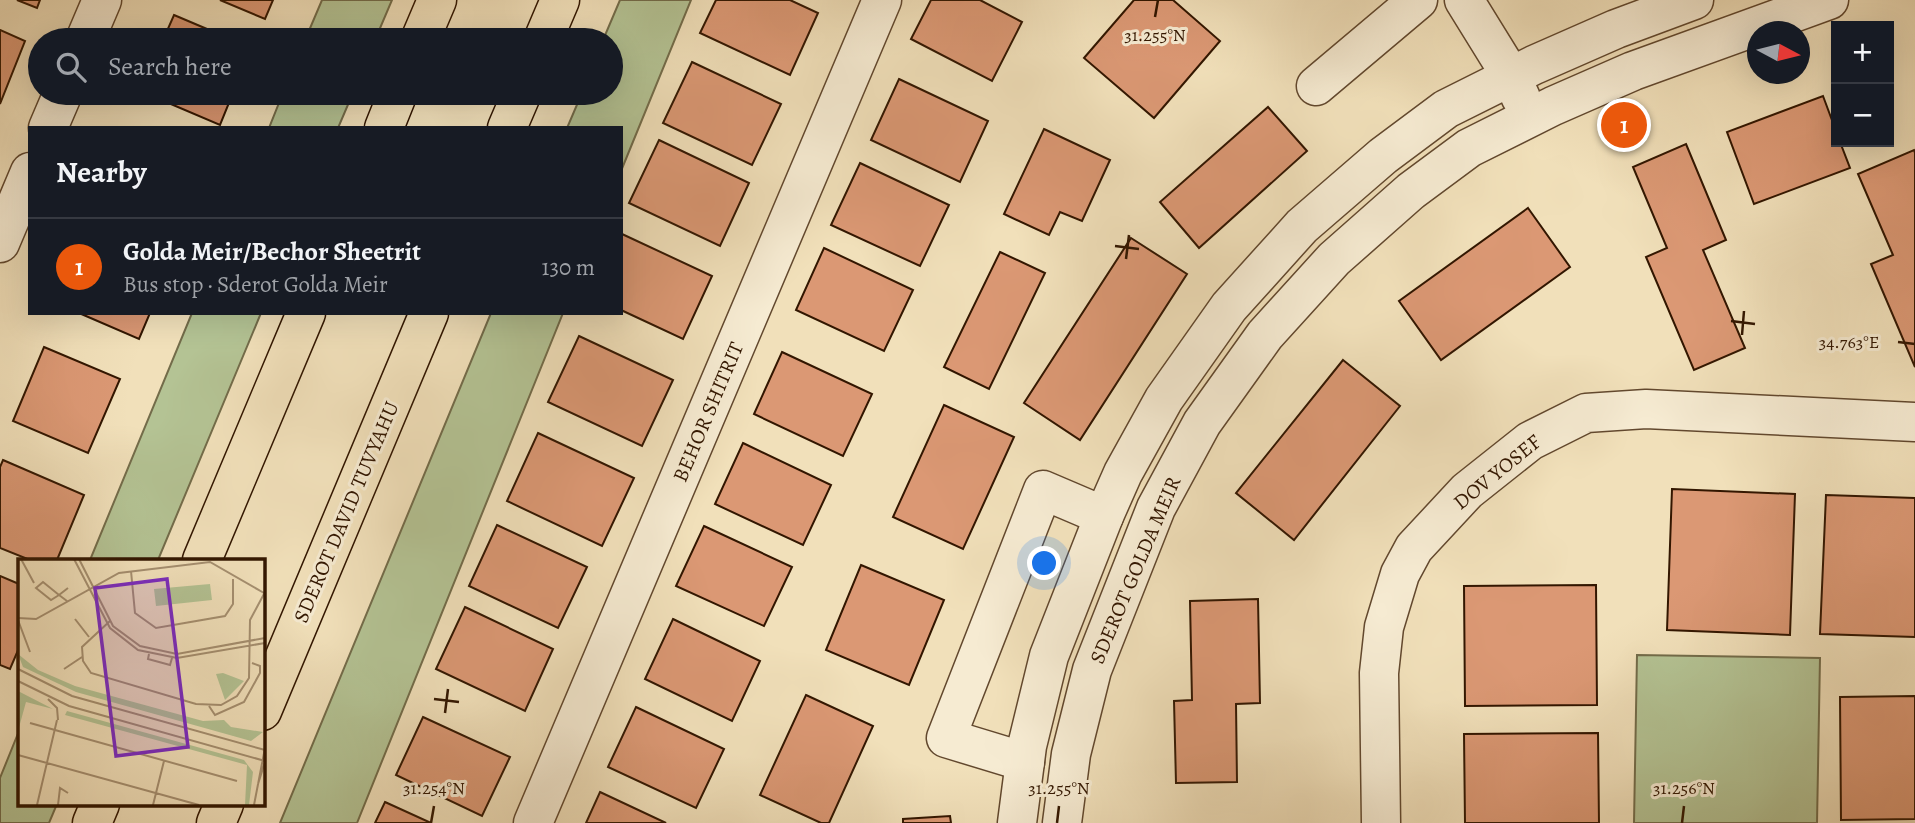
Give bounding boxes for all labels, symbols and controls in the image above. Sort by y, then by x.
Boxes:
north arrow [1747,21,1810,84]
map controls [1831,21,1894,147]
button: + [1831,21,1894,84]
text: 31.255°N [1124,23,1186,47]
search box [28,28,623,105]
icon: search [52,48,90,86]
text: Search here [108,49,232,84]
button: − [1831,84,1894,147]
pin: 1 [1601,99,1647,151]
text: Nearby [56,152,147,192]
text: Golda Meir/Bechor Sheetrit [123,234,421,269]
text: 1 [75,252,83,283]
text: 130 m [542,252,595,283]
text: Bus stop · Sderot Golda Meir [123,269,388,300]
text: 34.763°E [1819,330,1879,354]
street label: BEHOR SHITRIT [666,337,750,486]
street label: SDEROT DAVID TUVYAHU [287,397,405,627]
street label: DOV YOSEF [1447,428,1547,516]
street label: SDEROT GOLDA MEIR [1083,472,1187,668]
your location [1027,546,1061,580]
inset map [18,559,264,806]
text: 31.254°N [403,776,465,800]
text: 31.255°N [1028,776,1090,800]
text: 31.256°N [1653,776,1715,800]

